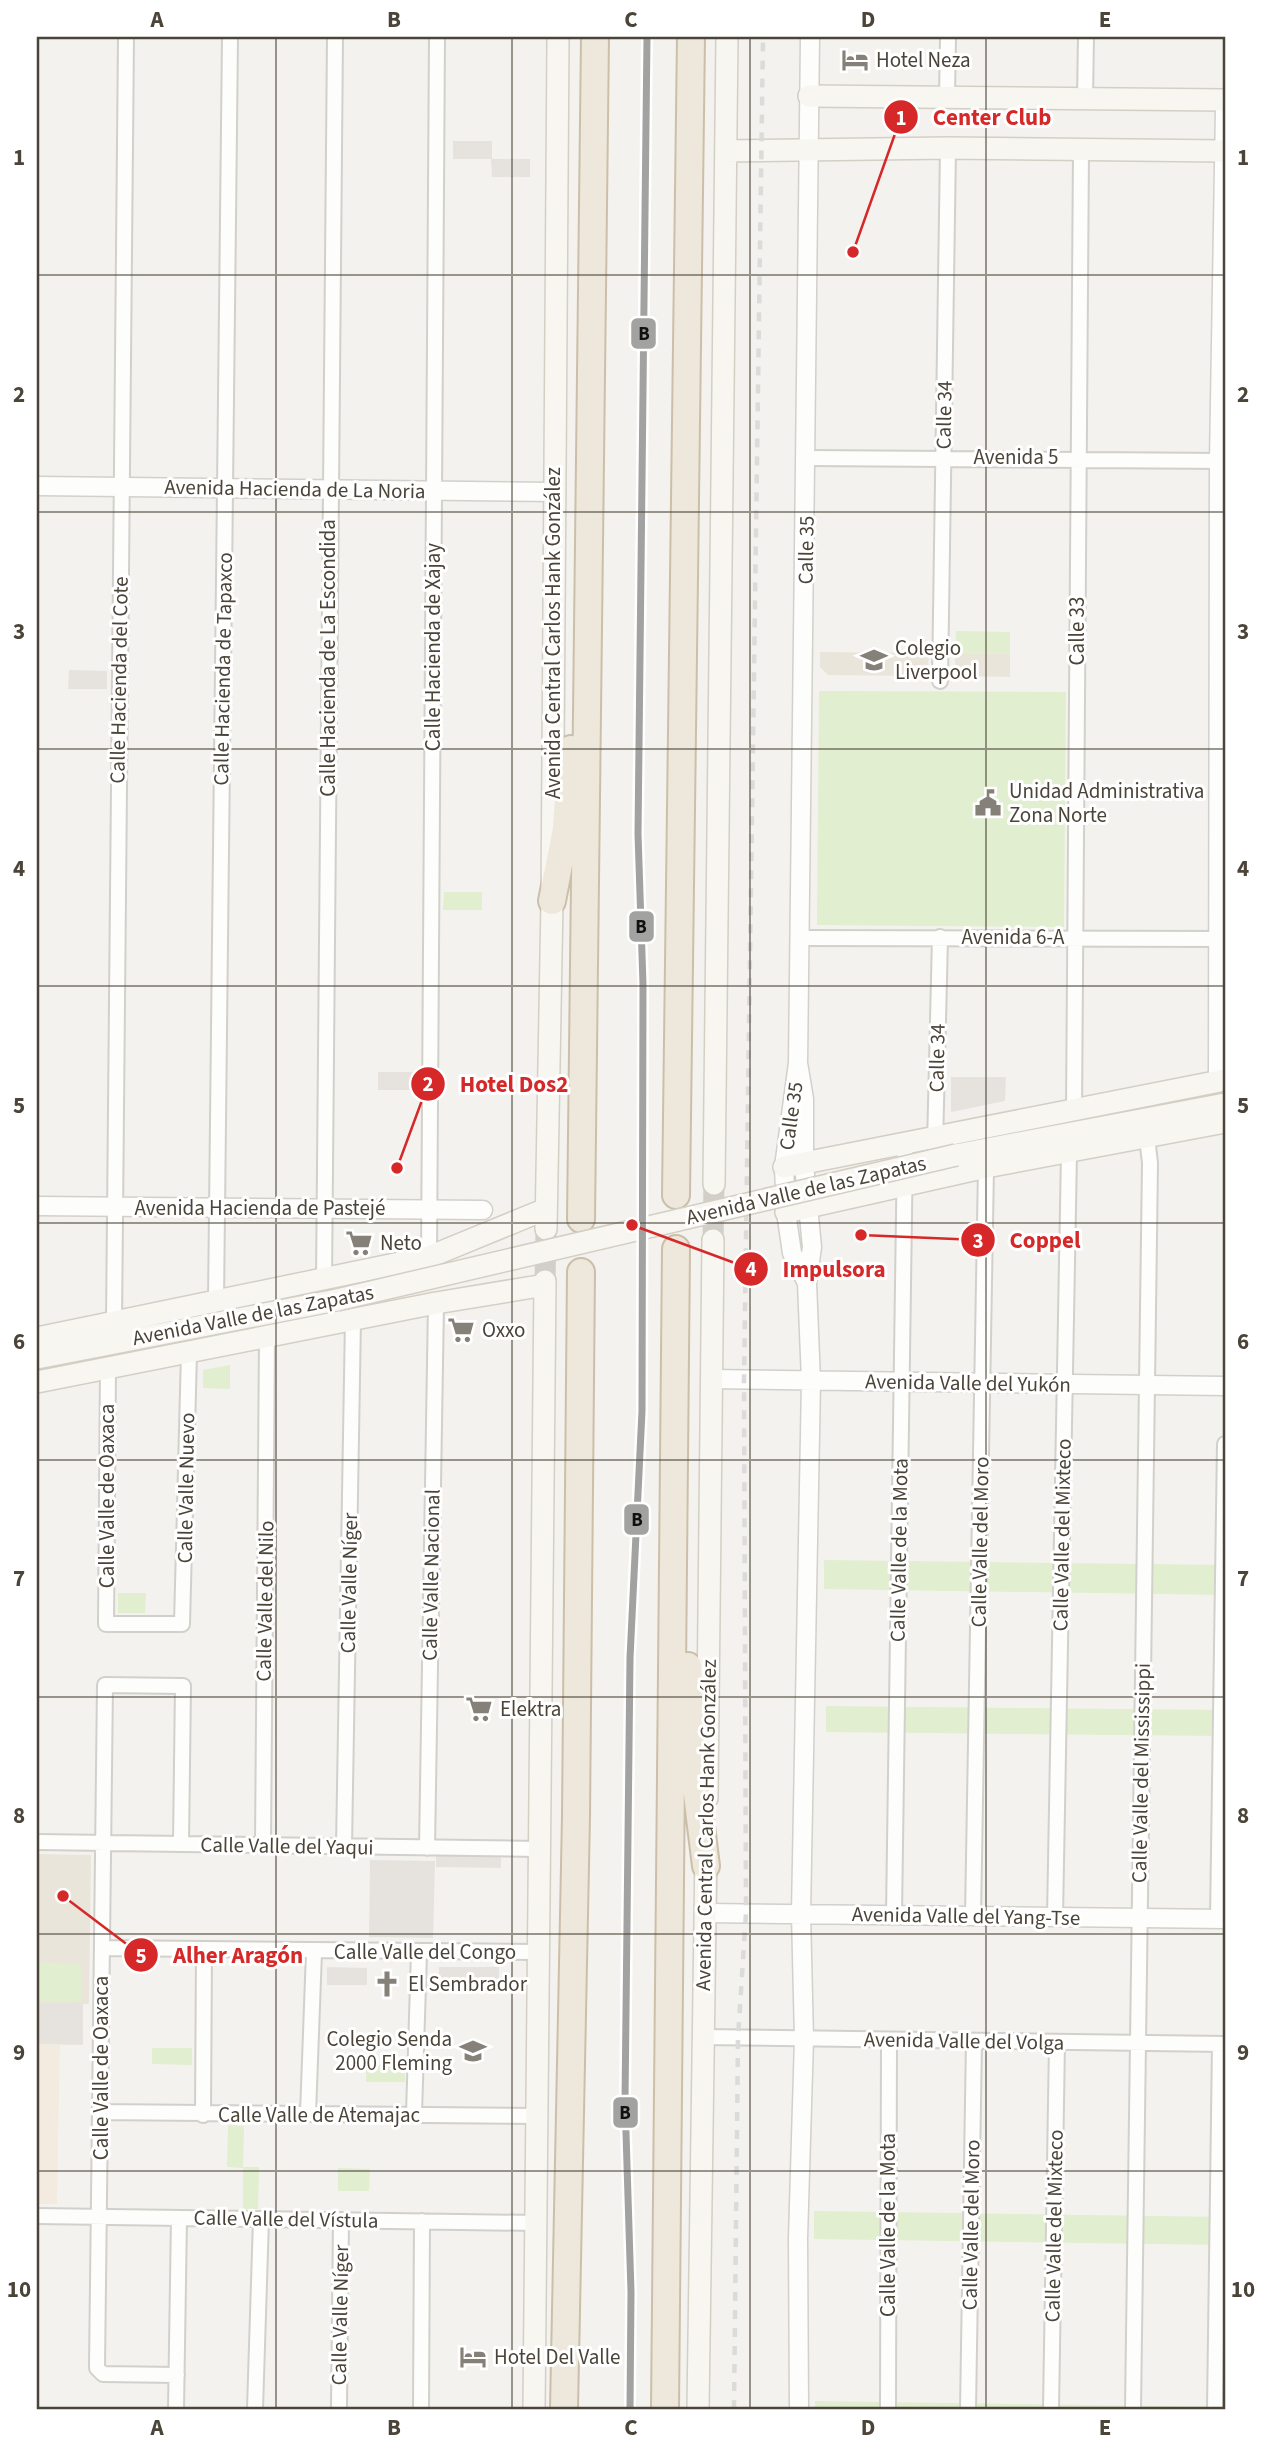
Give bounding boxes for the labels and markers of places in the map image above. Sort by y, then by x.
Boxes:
hotel icon: Hotel Neza [840,45,870,75]
place label: Hotel Neza [876,45,971,75]
callout: Center Club [884,95,1065,139]
place label: Colegio Liverpool [895,633,978,687]
school or university icon: Colegio Liverpool [859,645,889,675]
place label: Unidad Administrativa Zona Norte [1009,776,1204,830]
public building icon: Unidad Administrativa Zona Norte [973,788,1003,818]
callout: Hotel Dos2 [411,1062,582,1106]
callout: Coppel [961,1218,1095,1262]
supermarket icon: Neto [344,1228,374,1258]
place label: Neto [380,1228,422,1258]
callout: Impulsora [734,1247,900,1291]
supermarket icon: Oxxo [446,1315,476,1345]
place label: Oxxo [482,1315,525,1345]
supermarket icon: Elektra [464,1694,494,1724]
place label: Elektra [500,1694,561,1724]
callout: Alher Aragón [124,1933,317,1977]
church icon: El Sembrador [372,1969,402,1999]
place label: El Sembrador [408,1969,528,1999]
place label: Colegio Senda 2000 Fleming [326,2024,452,2078]
school or university icon: Colegio Senda 2000 Fleming [458,2036,488,2066]
hotel icon: Hotel Del Valle [458,2342,488,2372]
place label: Hotel Del Valle [494,2342,620,2372]

